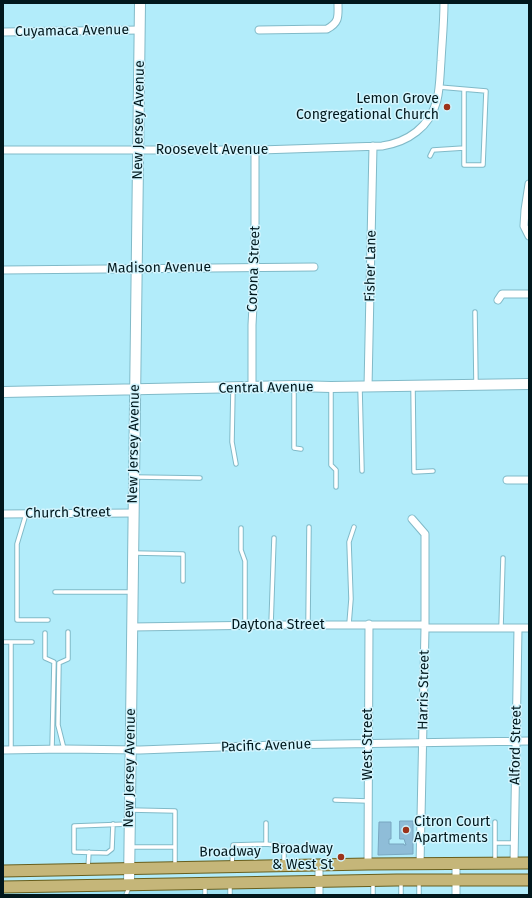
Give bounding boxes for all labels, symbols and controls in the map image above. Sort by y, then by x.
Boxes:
street label: Cuyamaca Avenue [15,22,129,40]
street label: New Jersey Avenue [130,60,148,180]
place label: Lemon Grove Congregational Church [296,91,439,124]
marker: Lemon Grove Congregational Church [442,102,452,112]
street label: Roosevelt Avenue [156,142,268,158]
street label: Corona Street [244,226,264,312]
street label: Fisher Lane [362,230,380,302]
street label: Madison Avenue [107,259,211,277]
street label: Central Avenue [218,379,314,397]
street label: New Jersey Avenue [125,384,143,504]
street label: Church Street [25,504,111,522]
street label: Daytona Street [231,617,325,633]
street label: Harris Street [415,650,433,730]
street label: Alford Street [507,705,525,785]
street label: New Jersey Avenue [121,708,139,828]
street label: West Street [360,708,376,780]
street label: Pacific Avenue [220,736,312,756]
place label: Citron Court Apartments [414,814,490,846]
marker: Citron Court Apartments [401,825,411,835]
place label: Broadway & West St [271,841,333,874]
street label: Broadway [199,843,261,861]
marker: Broadway & West St [336,852,346,862]

